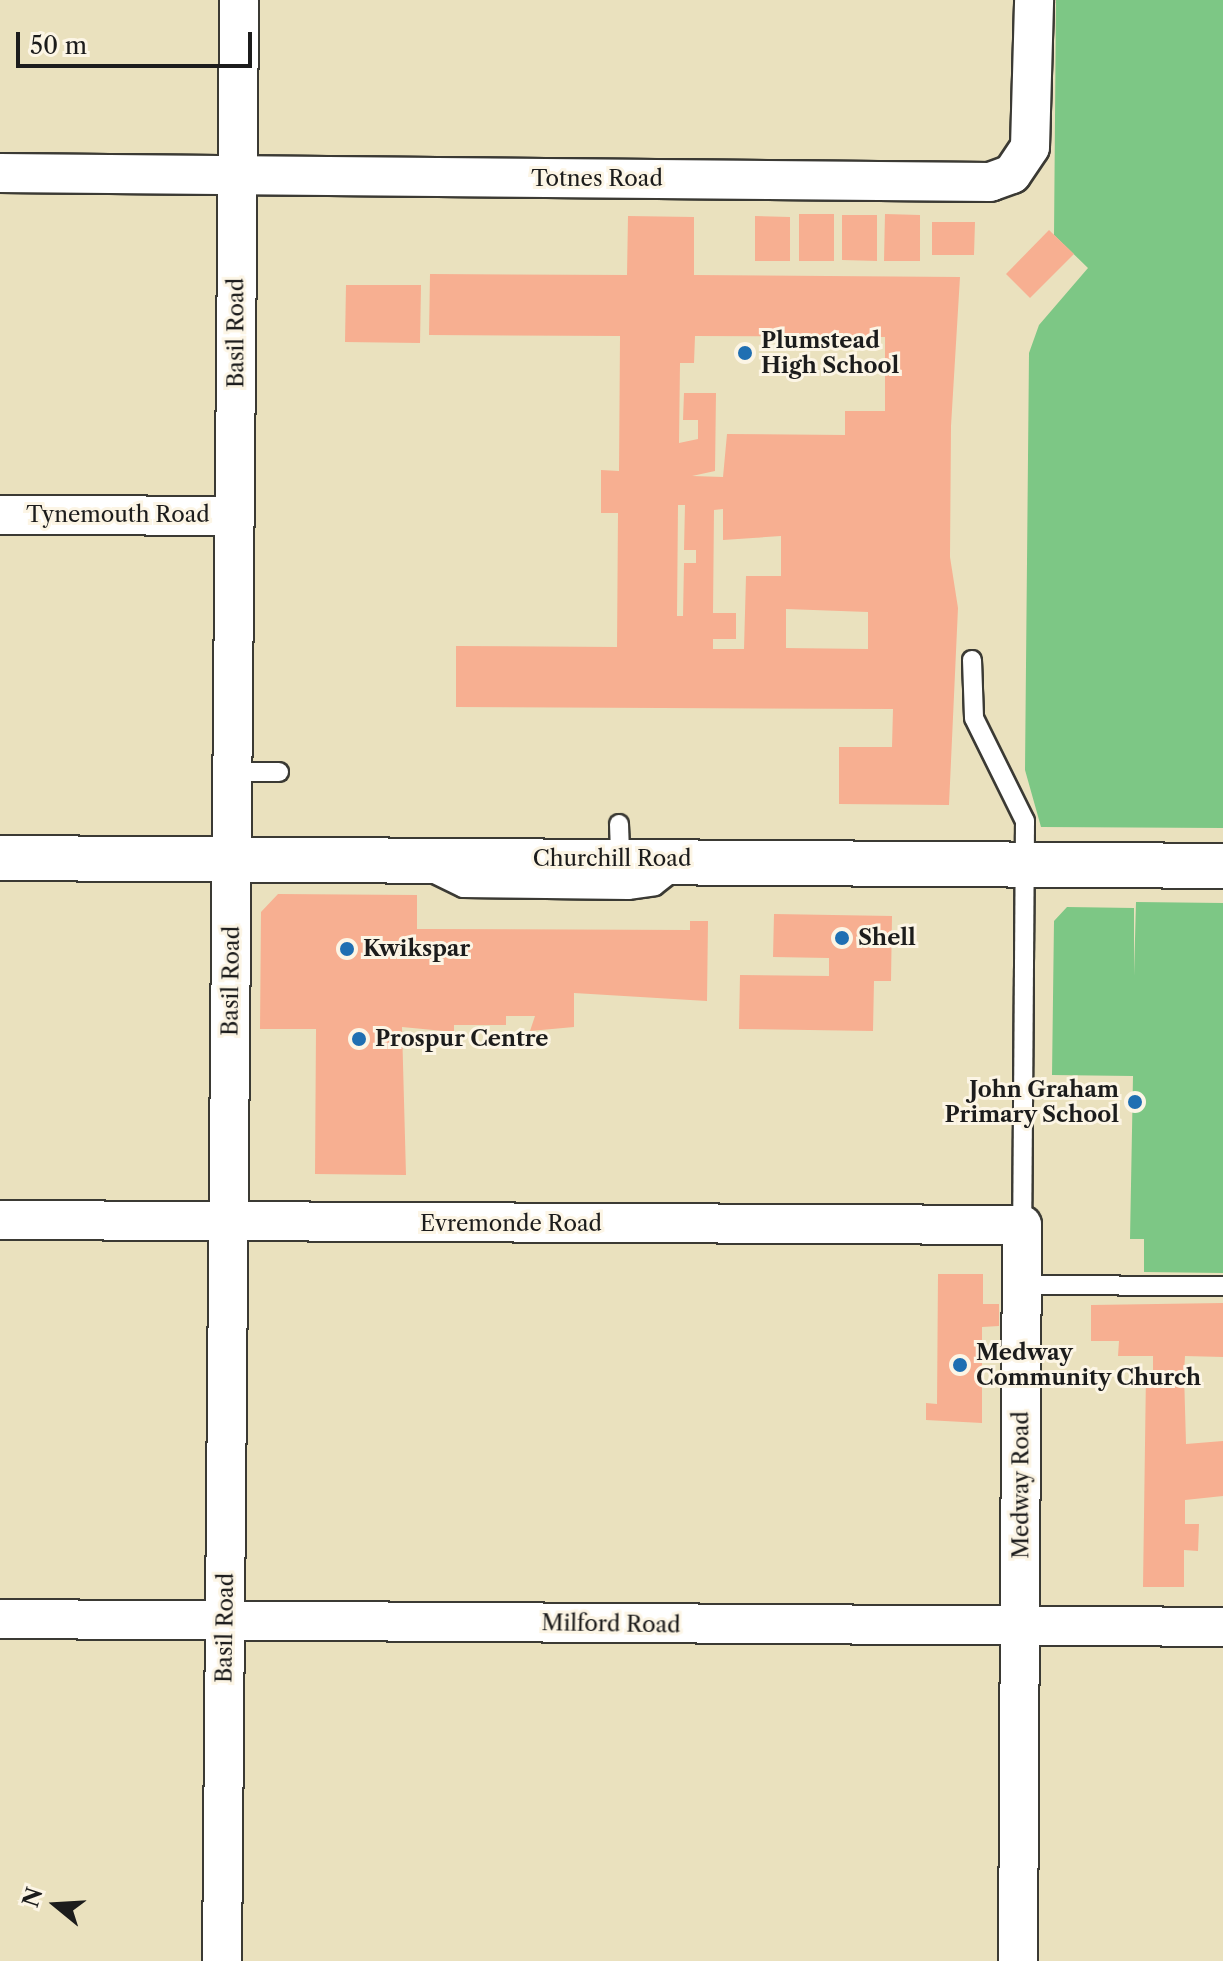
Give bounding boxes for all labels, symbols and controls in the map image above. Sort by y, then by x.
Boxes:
scale bar [20,16,256,66]
text: 50 m [30,31,87,60]
street label: Totnes Road [531,166,663,192]
street label: Basil Road [223,278,249,388]
place label: Plumstead High School [761,327,899,378]
marker: Plumstead High School [736,344,754,362]
street label: Tynemouth Road [26,502,210,528]
street label: Churchill Road [533,846,691,872]
place label: Shell [858,925,916,951]
street label: Basil Road [217,926,245,1036]
marker: Shell [833,929,851,947]
place label: Kwikspar [363,936,470,962]
marker: Kwikspar [338,940,356,958]
place label: Prospur Centre [375,1026,549,1052]
marker: Prospur Centre [350,1030,368,1048]
place label: John Graham Primary School [944,1076,1119,1128]
marker: John Graham Primary School [1126,1093,1144,1111]
street label: Evremonde Road [420,1211,602,1237]
place label: Medway Community Church [976,1339,1202,1390]
marker: Medway Community Church [951,1356,969,1374]
street label: Medway Road [1008,1411,1034,1559]
street label: Basil Road [211,1573,239,1683]
street label: Milford Road [541,1610,681,1638]
north arrow [16,1865,96,1945]
text: N [17,1884,48,1911]

